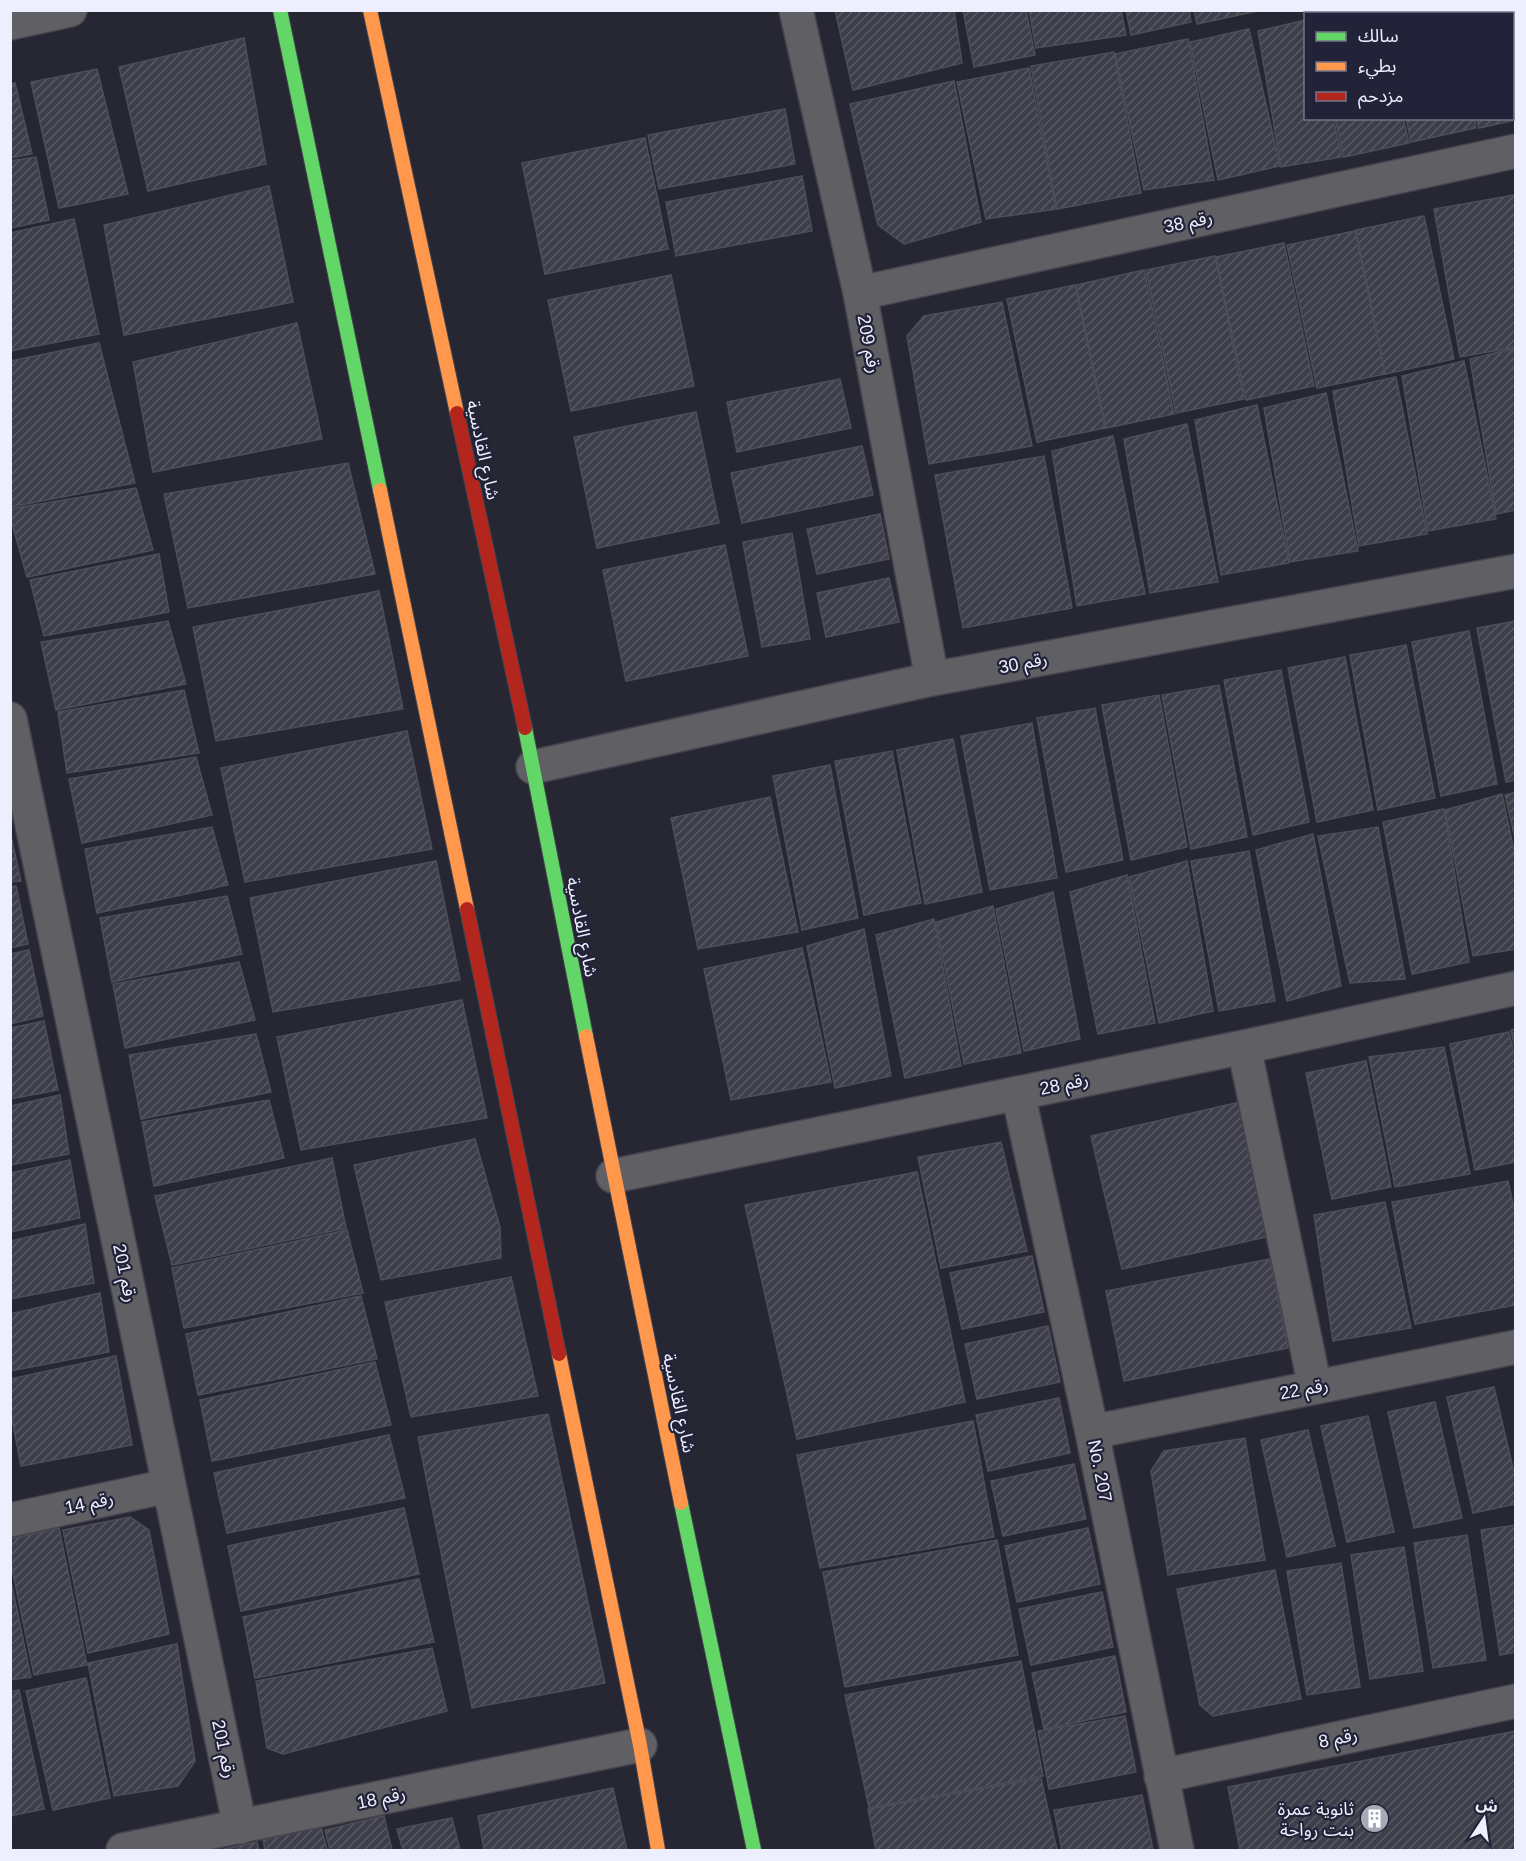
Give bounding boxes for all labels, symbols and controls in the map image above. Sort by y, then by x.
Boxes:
legend [1304,12,1514,120]
text: سالك [1358,26,1399,46]
text: بطيء [1358,56,1396,79]
text: مزدحم [1358,86,1403,109]
street label: رقم 38 [1162,207,1215,240]
street label: رقم 209 [851,313,884,376]
street label: شارع القادسية [459,398,503,502]
street label: رقم 30 [997,648,1050,680]
street label: شارع القادسية [559,875,601,979]
street label: رقم 28 [1038,1069,1091,1102]
street label: رقم 201 [106,1242,141,1305]
street label: شارع القادسية [655,1351,699,1455]
street label: رقم 22 [1278,1374,1331,1406]
street label: No. 207 [1084,1438,1116,1504]
street label: رقم 14 [63,1488,116,1521]
street label: رقم 201 [205,1718,240,1781]
street label: رقم 8 [1317,1724,1360,1755]
street label: رقم 18 [355,1783,408,1816]
north arrow [1454,1789,1514,1849]
text: ش [1474,1794,1500,1817]
place label: ثانوية عمرة بنت رواحة [1278,1799,1354,1841]
building icon: ثانوية عمرة بنت رواحة [1359,1803,1391,1835]

